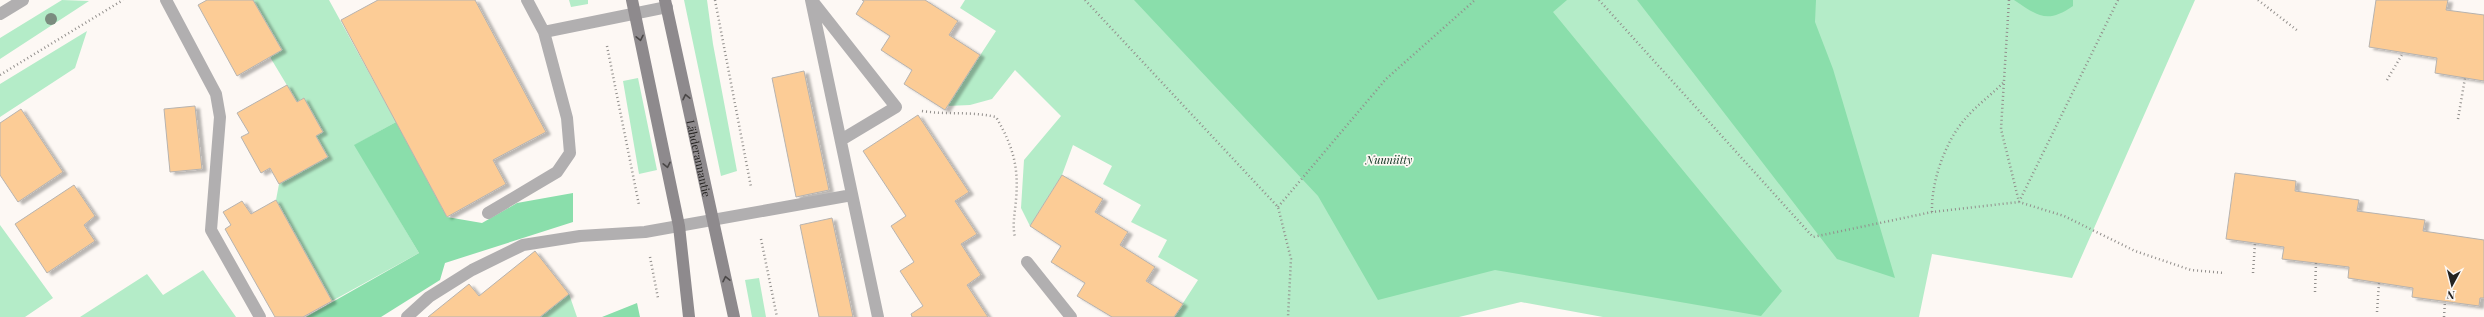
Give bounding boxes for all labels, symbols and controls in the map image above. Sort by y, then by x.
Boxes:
one-way arrow [636,35,644,41]
one-way arrow [683,94,691,100]
street label: Lähderannantie [684,118,715,199]
park label: Nuuniitty [1365,152,1413,167]
one-way arrow [662,162,671,168]
north arrow [2432,265,2472,305]
one-way arrow [723,276,731,282]
text: N [2446,287,2456,303]

